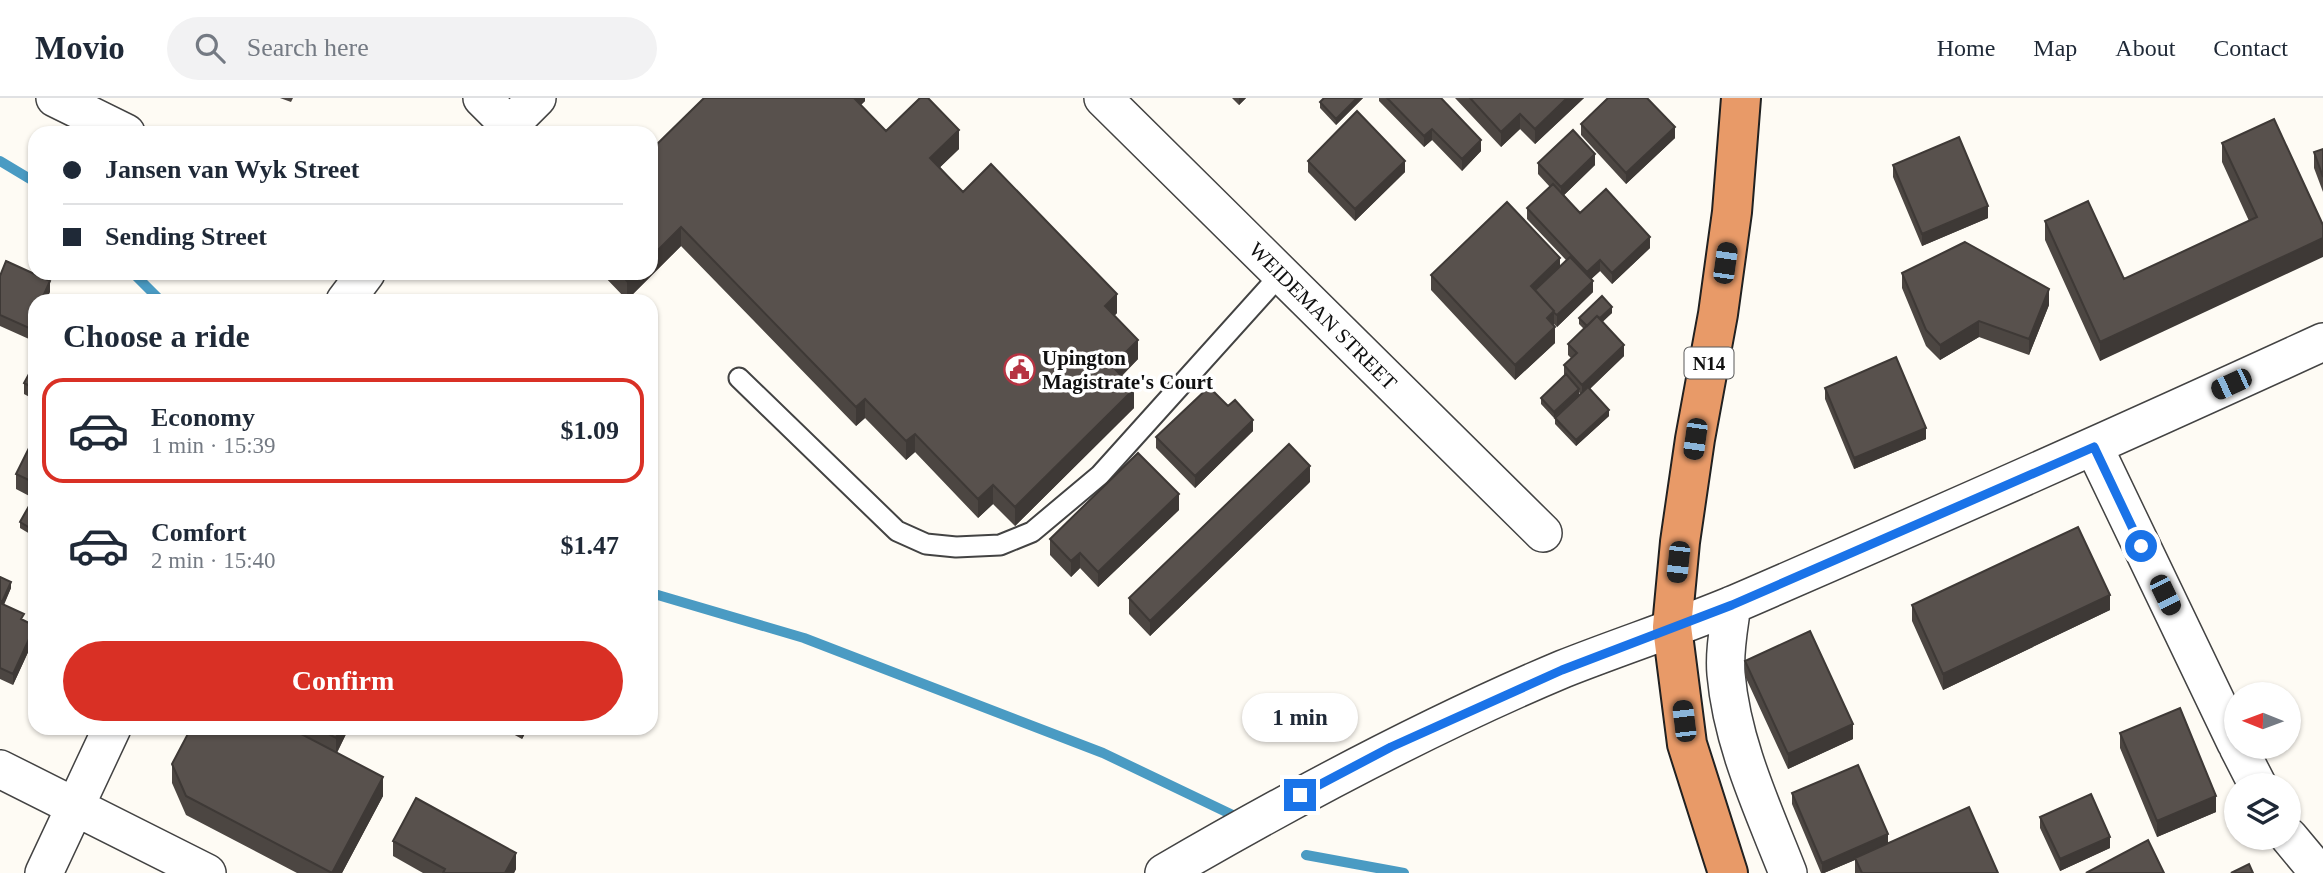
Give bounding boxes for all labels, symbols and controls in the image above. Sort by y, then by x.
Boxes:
search box [167,17,657,80]
icon: search [191,29,229,67]
text: Movio [35,30,125,66]
text: Search here [247,33,369,62]
text: Home [1937,35,1995,61]
text: Map [2033,35,2077,61]
text: About [2115,35,2175,61]
text: Contact [2213,35,2288,61]
text: Jansen van Wyk Street [105,155,360,184]
text: Sending Street [105,222,267,251]
street label: WEIDEMAN STREET [1244,237,1402,395]
car [1712,241,1739,285]
text: Choose a ride [63,318,250,354]
place label: Upington Magistrate's Court [1042,346,1213,394]
road number: N14 [1684,347,1734,378]
public building icon: Upington Magistrate's Court [1002,353,1036,387]
car [2208,366,2255,402]
icon: car [67,399,130,462]
text: Economy [151,403,255,432]
text: $1.09 [561,416,619,445]
car [1682,417,1709,461]
text: 1 min · 15:39 [151,433,276,458]
icon: car [67,514,130,577]
text: Comfort [151,518,246,547]
route start [2125,530,2157,562]
text: $1.47 [561,531,619,560]
car [1666,540,1691,584]
text: 2 min · 15:40 [151,548,276,573]
car [2147,572,2184,618]
button: Confirm [63,641,623,721]
north arrow [2224,682,2301,760]
map controls [2224,682,2301,850]
callout: 1 min [1242,694,1358,742]
car [1672,699,1697,743]
text: 1 min [1272,705,1328,730]
button: layers [2224,773,2301,850]
route end [1284,779,1316,811]

